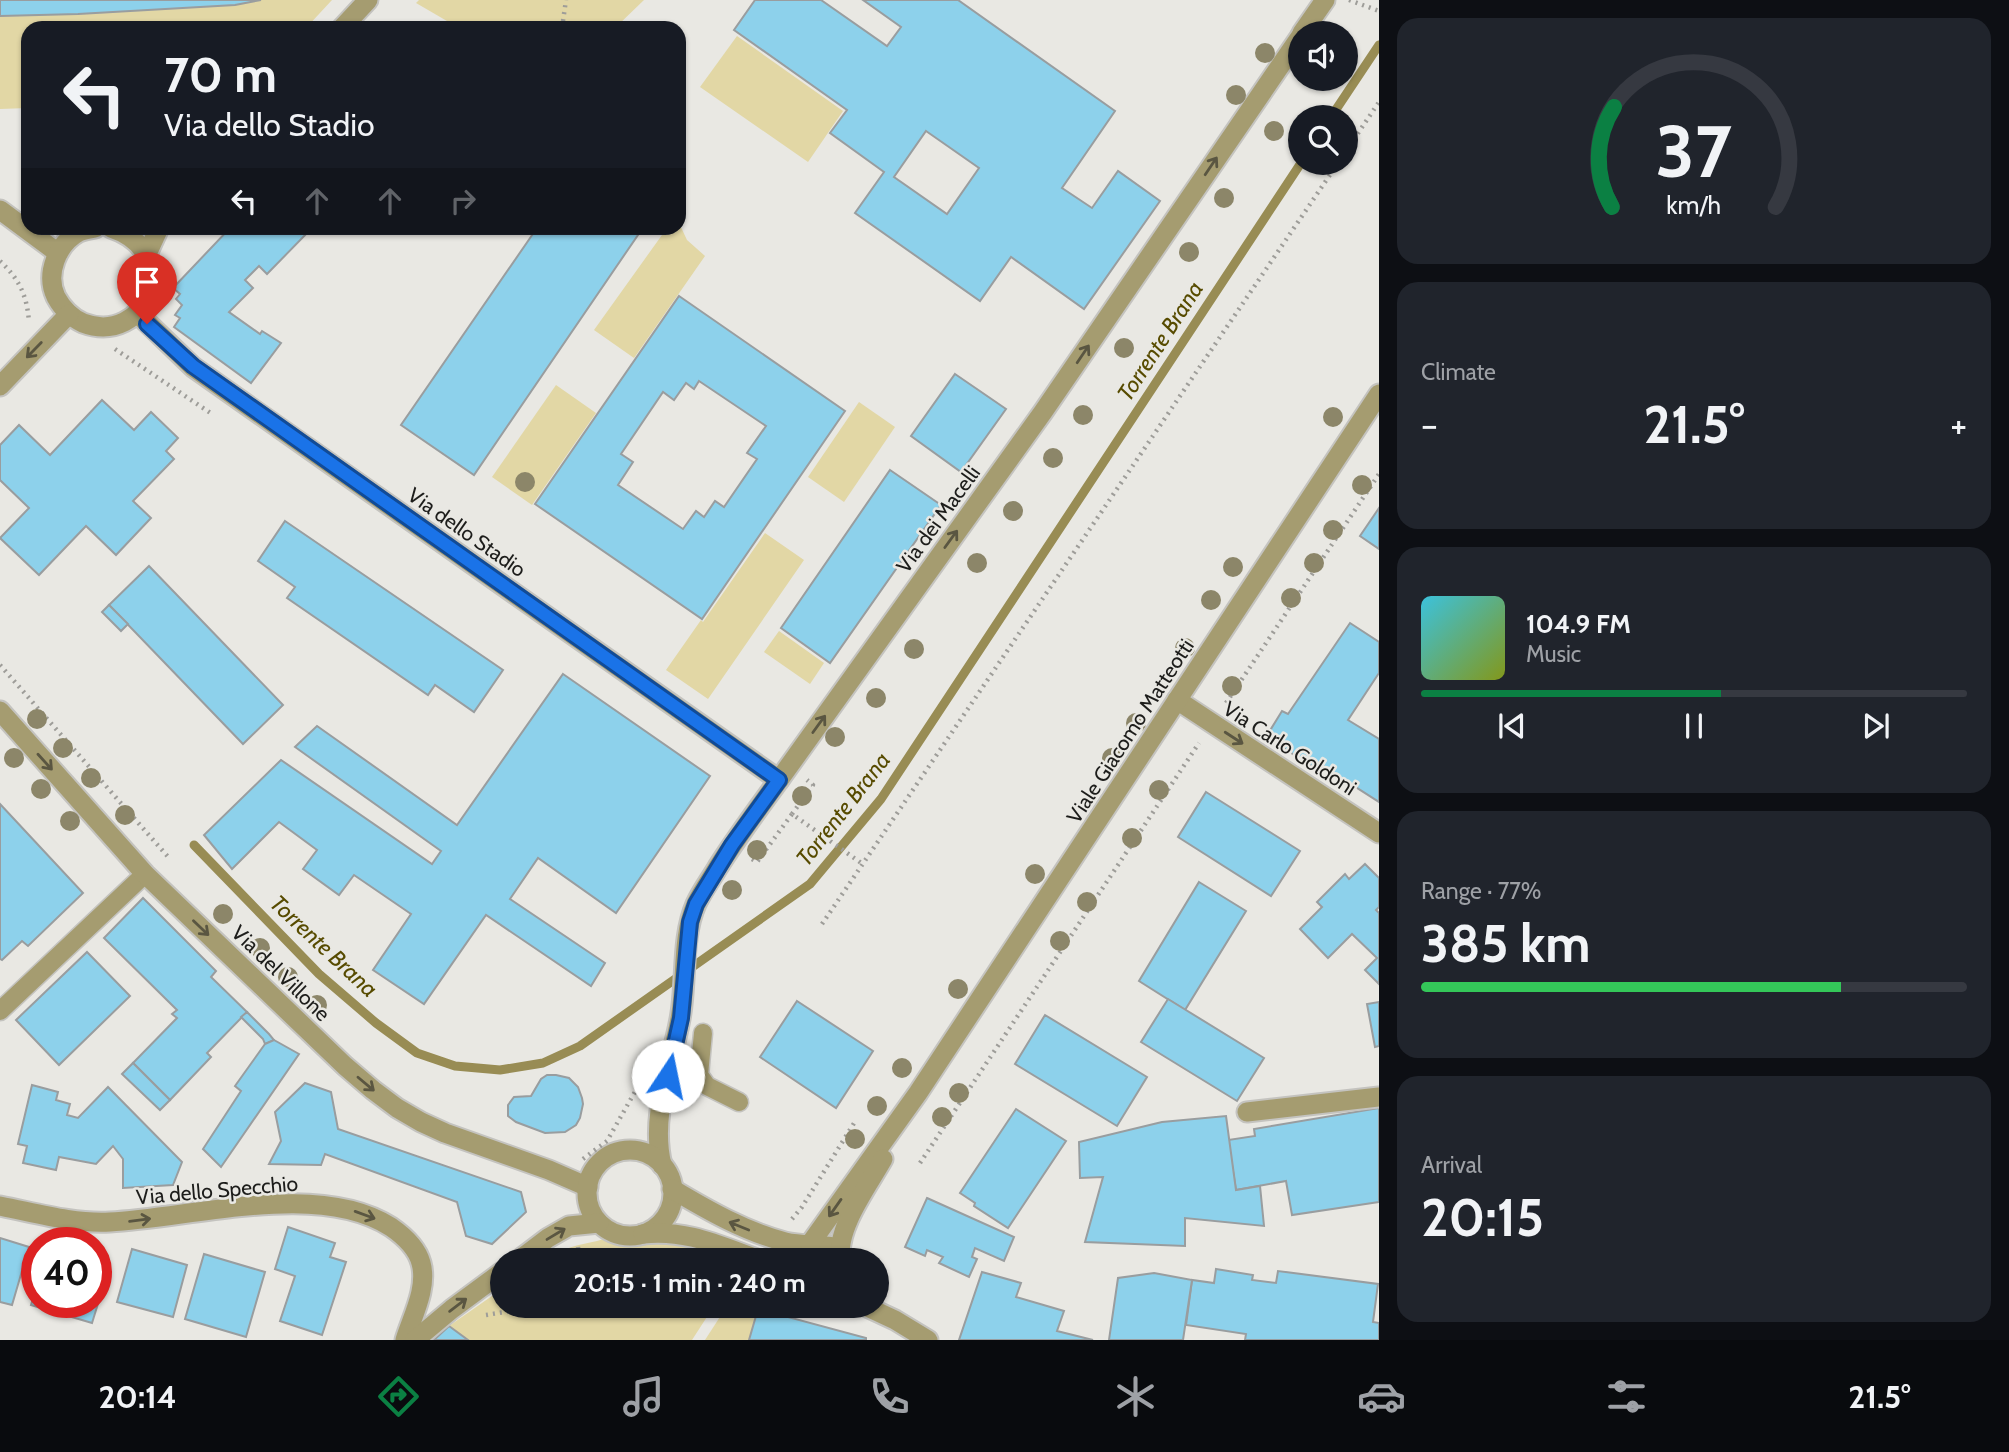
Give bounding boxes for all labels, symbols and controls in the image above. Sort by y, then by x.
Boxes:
map controls [1288,21,1358,175]
button: sound [1288,21,1358,91]
text: 70 m [164,45,277,104]
icon: left [49,49,140,140]
text: Via dello Stadio [164,105,375,144]
button: search [1288,105,1358,175]
text: 37 [1656,108,1732,196]
one-way arrow [1204,157,1219,176]
icon: left [225,182,263,220]
icon: ahead [298,182,336,220]
icon: ahead [371,182,409,220]
icon: right [444,182,482,220]
text: km/h [1667,190,1721,220]
pin [117,252,177,324]
icon: arrive [128,263,166,301]
water label: Torrente Brana [1111,276,1209,406]
one-way arrow [26,341,43,358]
one-way arrow [1076,345,1090,364]
text: Climate [1421,358,1496,386]
text: 21.5° [1643,393,1745,456]
text: − [1421,401,1438,448]
text: + [1950,401,1967,448]
street label: Via dei Macelli [891,461,985,577]
street label: Via dello Stadio [403,482,531,582]
one-way arrow [944,531,959,549]
text: 104.9 FM [1526,608,1631,640]
street label: Viale Giacomo Matteotti [1061,634,1199,828]
text: Music [1526,640,1581,668]
street label: Via Carlo Goldoni [1219,696,1361,800]
icon: previous [1493,707,1531,745]
icon: pause [1675,707,1713,745]
icon: next [1857,707,1895,745]
one-way arrow [811,715,826,734]
one-way arrow [1223,732,1243,746]
water label: Torrente Brana [790,746,896,872]
one-way arrow [37,753,53,771]
text: Range · 77% [1421,877,1542,905]
water label: Torrente Brana [264,889,384,1003]
text: 385 km [1421,912,1590,975]
one-way arrow [192,919,209,936]
street label: Via del Villone [227,920,336,1026]
position arrow [631,1039,705,1113]
one-way arrow [356,1076,374,1092]
text: Arrival [1421,1151,1482,1179]
street label: Via dello Specchio [135,1170,299,1210]
text: 20:15 [1421,1186,1544,1249]
one-way arrow [828,1198,842,1218]
one-way arrow [354,1210,376,1222]
one-way arrow [128,1213,151,1226]
one-way arrow [729,1218,750,1231]
speed limit sign: 40 [21,1227,112,1318]
one-way arrow [545,1227,565,1241]
text: 20:15 · 1 min · 240 m [573,1267,806,1299]
one-way arrow [448,1298,467,1313]
icon: directions [374,1372,423,1421]
icon: music [619,1372,668,1421]
icon: phone [865,1372,914,1421]
icon: climate [1111,1372,1160,1421]
icon: car [1357,1372,1406,1421]
icon: filters [1602,1372,1651,1421]
text: 20:14 [98,1377,177,1416]
text: 21.5° [1848,1377,1911,1416]

